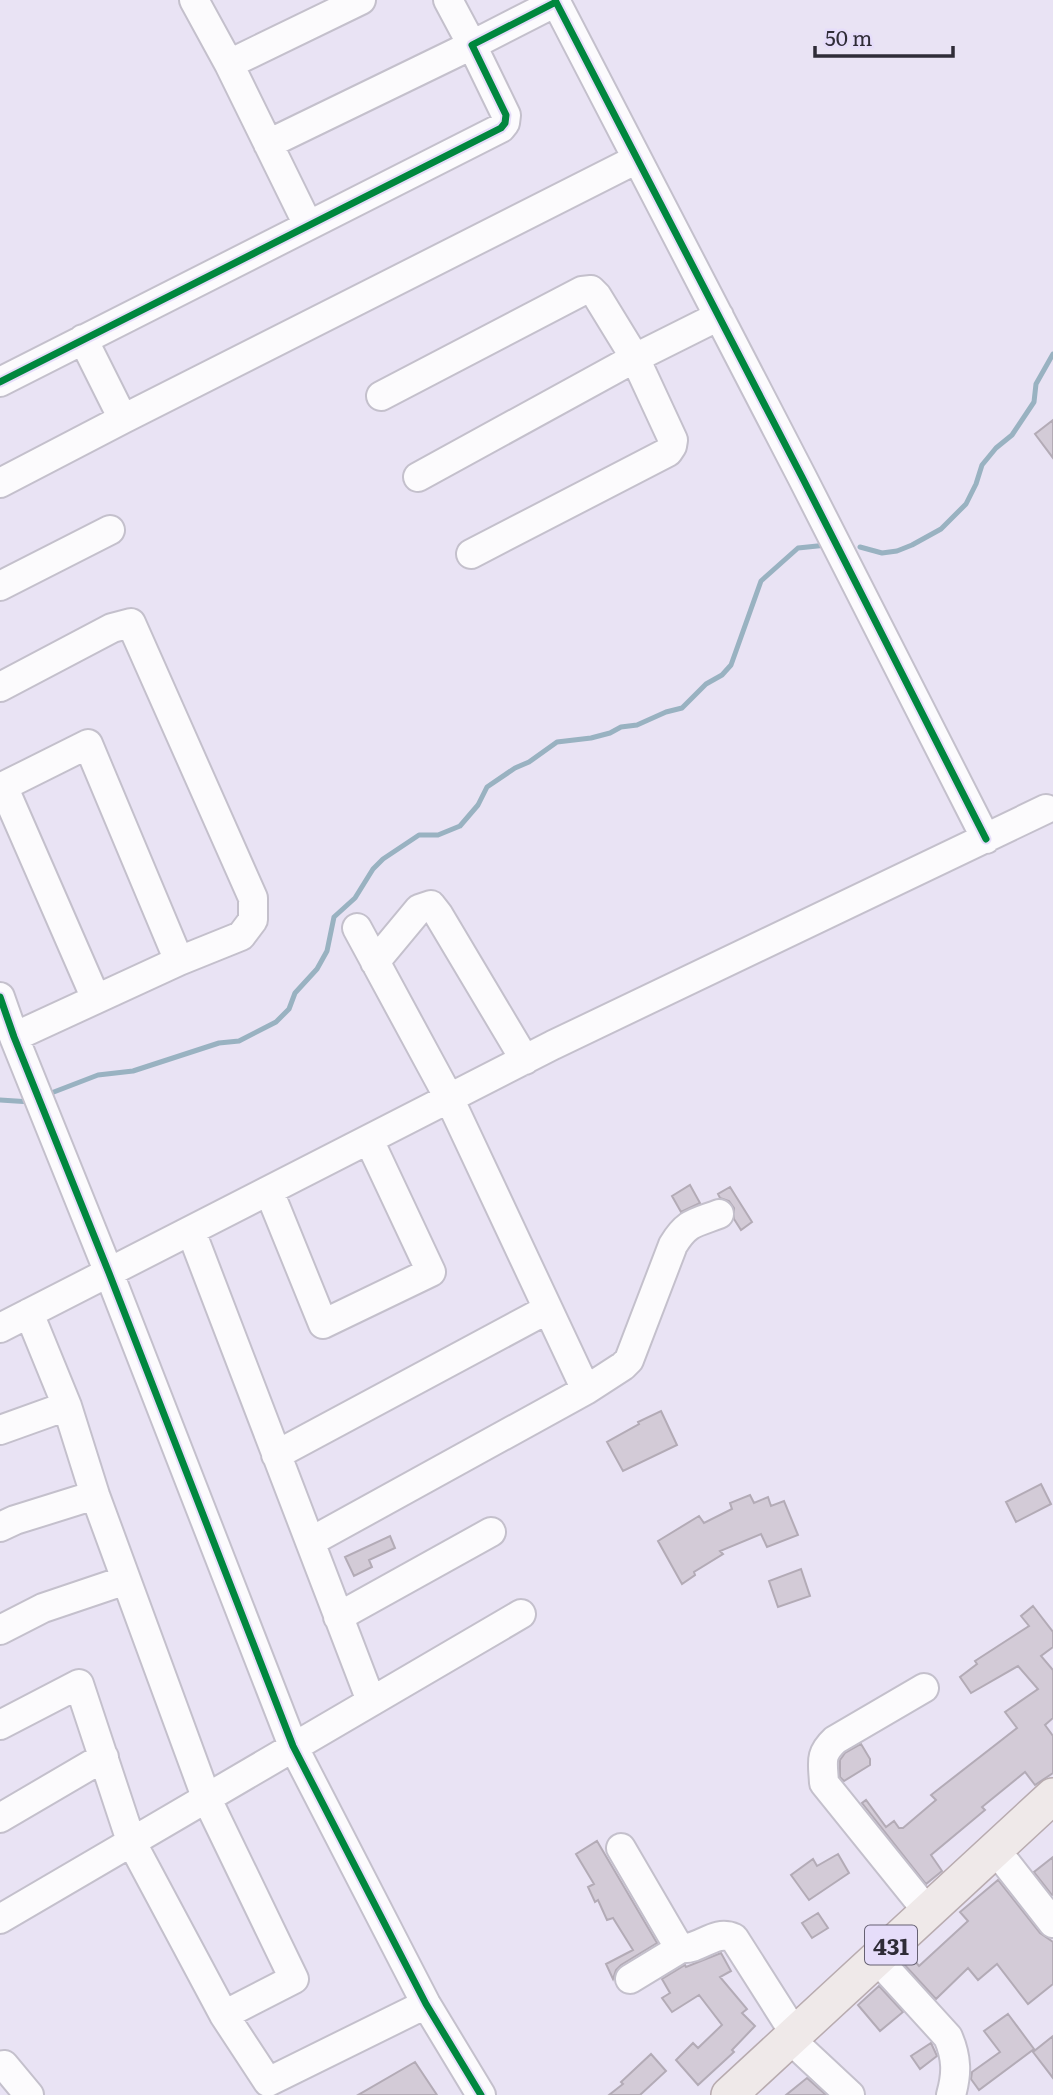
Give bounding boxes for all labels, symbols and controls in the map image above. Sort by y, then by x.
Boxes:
scale bar [815,14,953,58]
text: 50 m [825,21,872,52]
road number: 431 [865,1926,917,1964]

